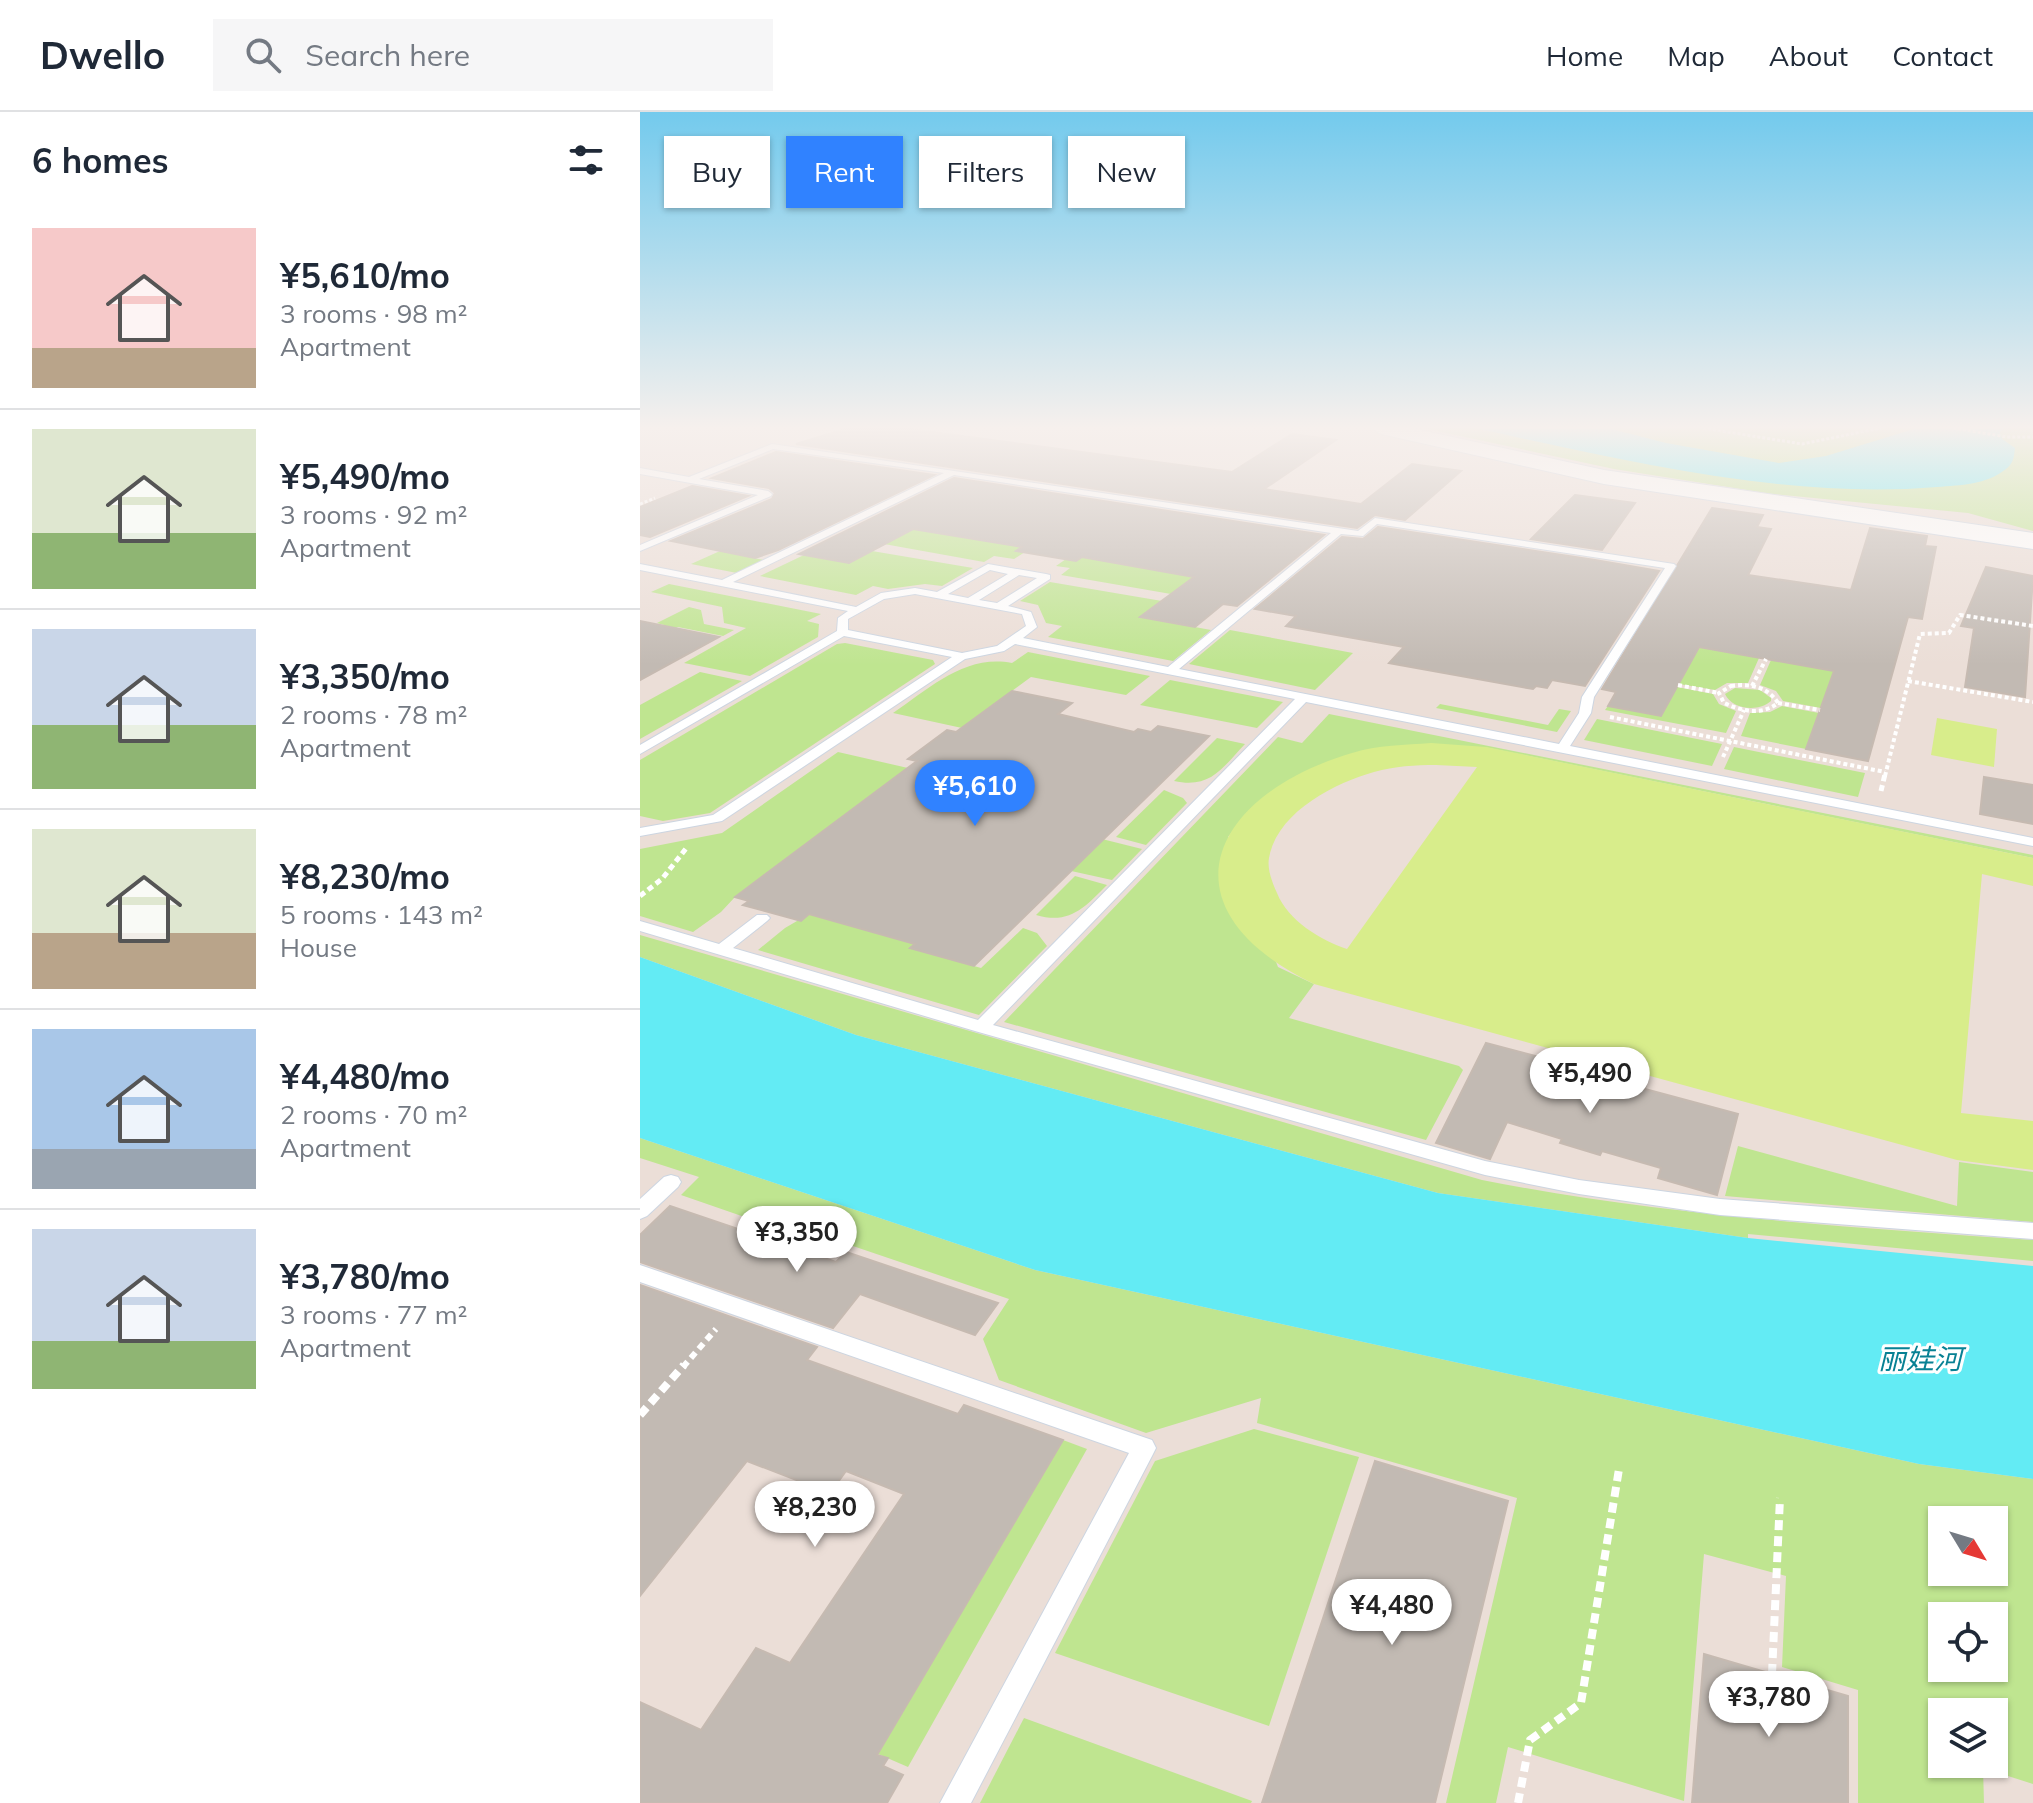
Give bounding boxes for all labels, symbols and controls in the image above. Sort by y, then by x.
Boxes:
search box [213,19,773,91]
text: Dwello [40,31,165,79]
icon: search [241,33,285,77]
text: Search here [305,36,470,74]
text: Home [1546,38,1623,73]
text: Map [1667,38,1725,73]
text: About [1769,38,1848,73]
text: Contact [1892,38,1993,73]
chip: Buy [664,136,770,208]
chip: Rent [786,136,903,208]
chip: Filters [919,136,1052,208]
chip: New [1068,136,1185,208]
icon: filters [564,138,608,182]
text: 6 homes [32,139,169,182]
text: ¥5,610/mo [280,254,450,297]
icon: home [96,260,192,356]
text: 3 rooms · 98 m² [280,297,467,330]
text: Apartment [280,330,411,363]
text: ¥5,490/mo [280,455,450,498]
icon: home [96,461,192,557]
text: 3 rooms · 92 m² [280,498,467,531]
text: Apartment [280,531,411,564]
text: ¥3,350/mo [280,655,450,698]
icon: home [96,661,192,757]
text: 2 rooms · 78 m² [280,698,467,731]
text: Apartment [280,731,411,764]
pin: ¥5,610 [910,760,1040,828]
text: ¥5,610 [933,769,1017,802]
text: ¥8,230/mo [280,855,450,898]
icon: home [96,861,192,957]
text: 5 rooms · 143 m² [280,898,483,931]
text: House [280,931,357,964]
pin: ¥5,490 [1525,1047,1655,1115]
text: ¥4,480/mo [280,1055,450,1098]
text: ¥5,490 [1548,1056,1632,1089]
icon: home [96,1061,192,1157]
text: 2 rooms · 70 m² [280,1098,467,1131]
text: Apartment [280,1131,411,1164]
pin: ¥3,350 [732,1206,862,1274]
text: ¥3,350 [755,1215,839,1248]
text: ¥3,780/mo [280,1255,450,1298]
icon: home [96,1261,192,1357]
text: 3 rooms · 77 m² [280,1298,467,1331]
text: Apartment [280,1331,411,1364]
water label: 丽娃河 [1878,1341,1967,1376]
pin: ¥8,230 [750,1481,880,1549]
text: ¥8,230 [773,1490,857,1523]
north arrow [1928,1506,2008,1586]
map controls [1928,1506,2008,1778]
pin: ¥4,480 [1327,1579,1457,1647]
text: ¥4,480 [1350,1588,1434,1621]
button: locate [1928,1602,2008,1682]
pin: ¥3,780 [1704,1671,1834,1739]
text: ¥3,780 [1727,1680,1811,1713]
button: layers [1928,1698,2008,1778]

